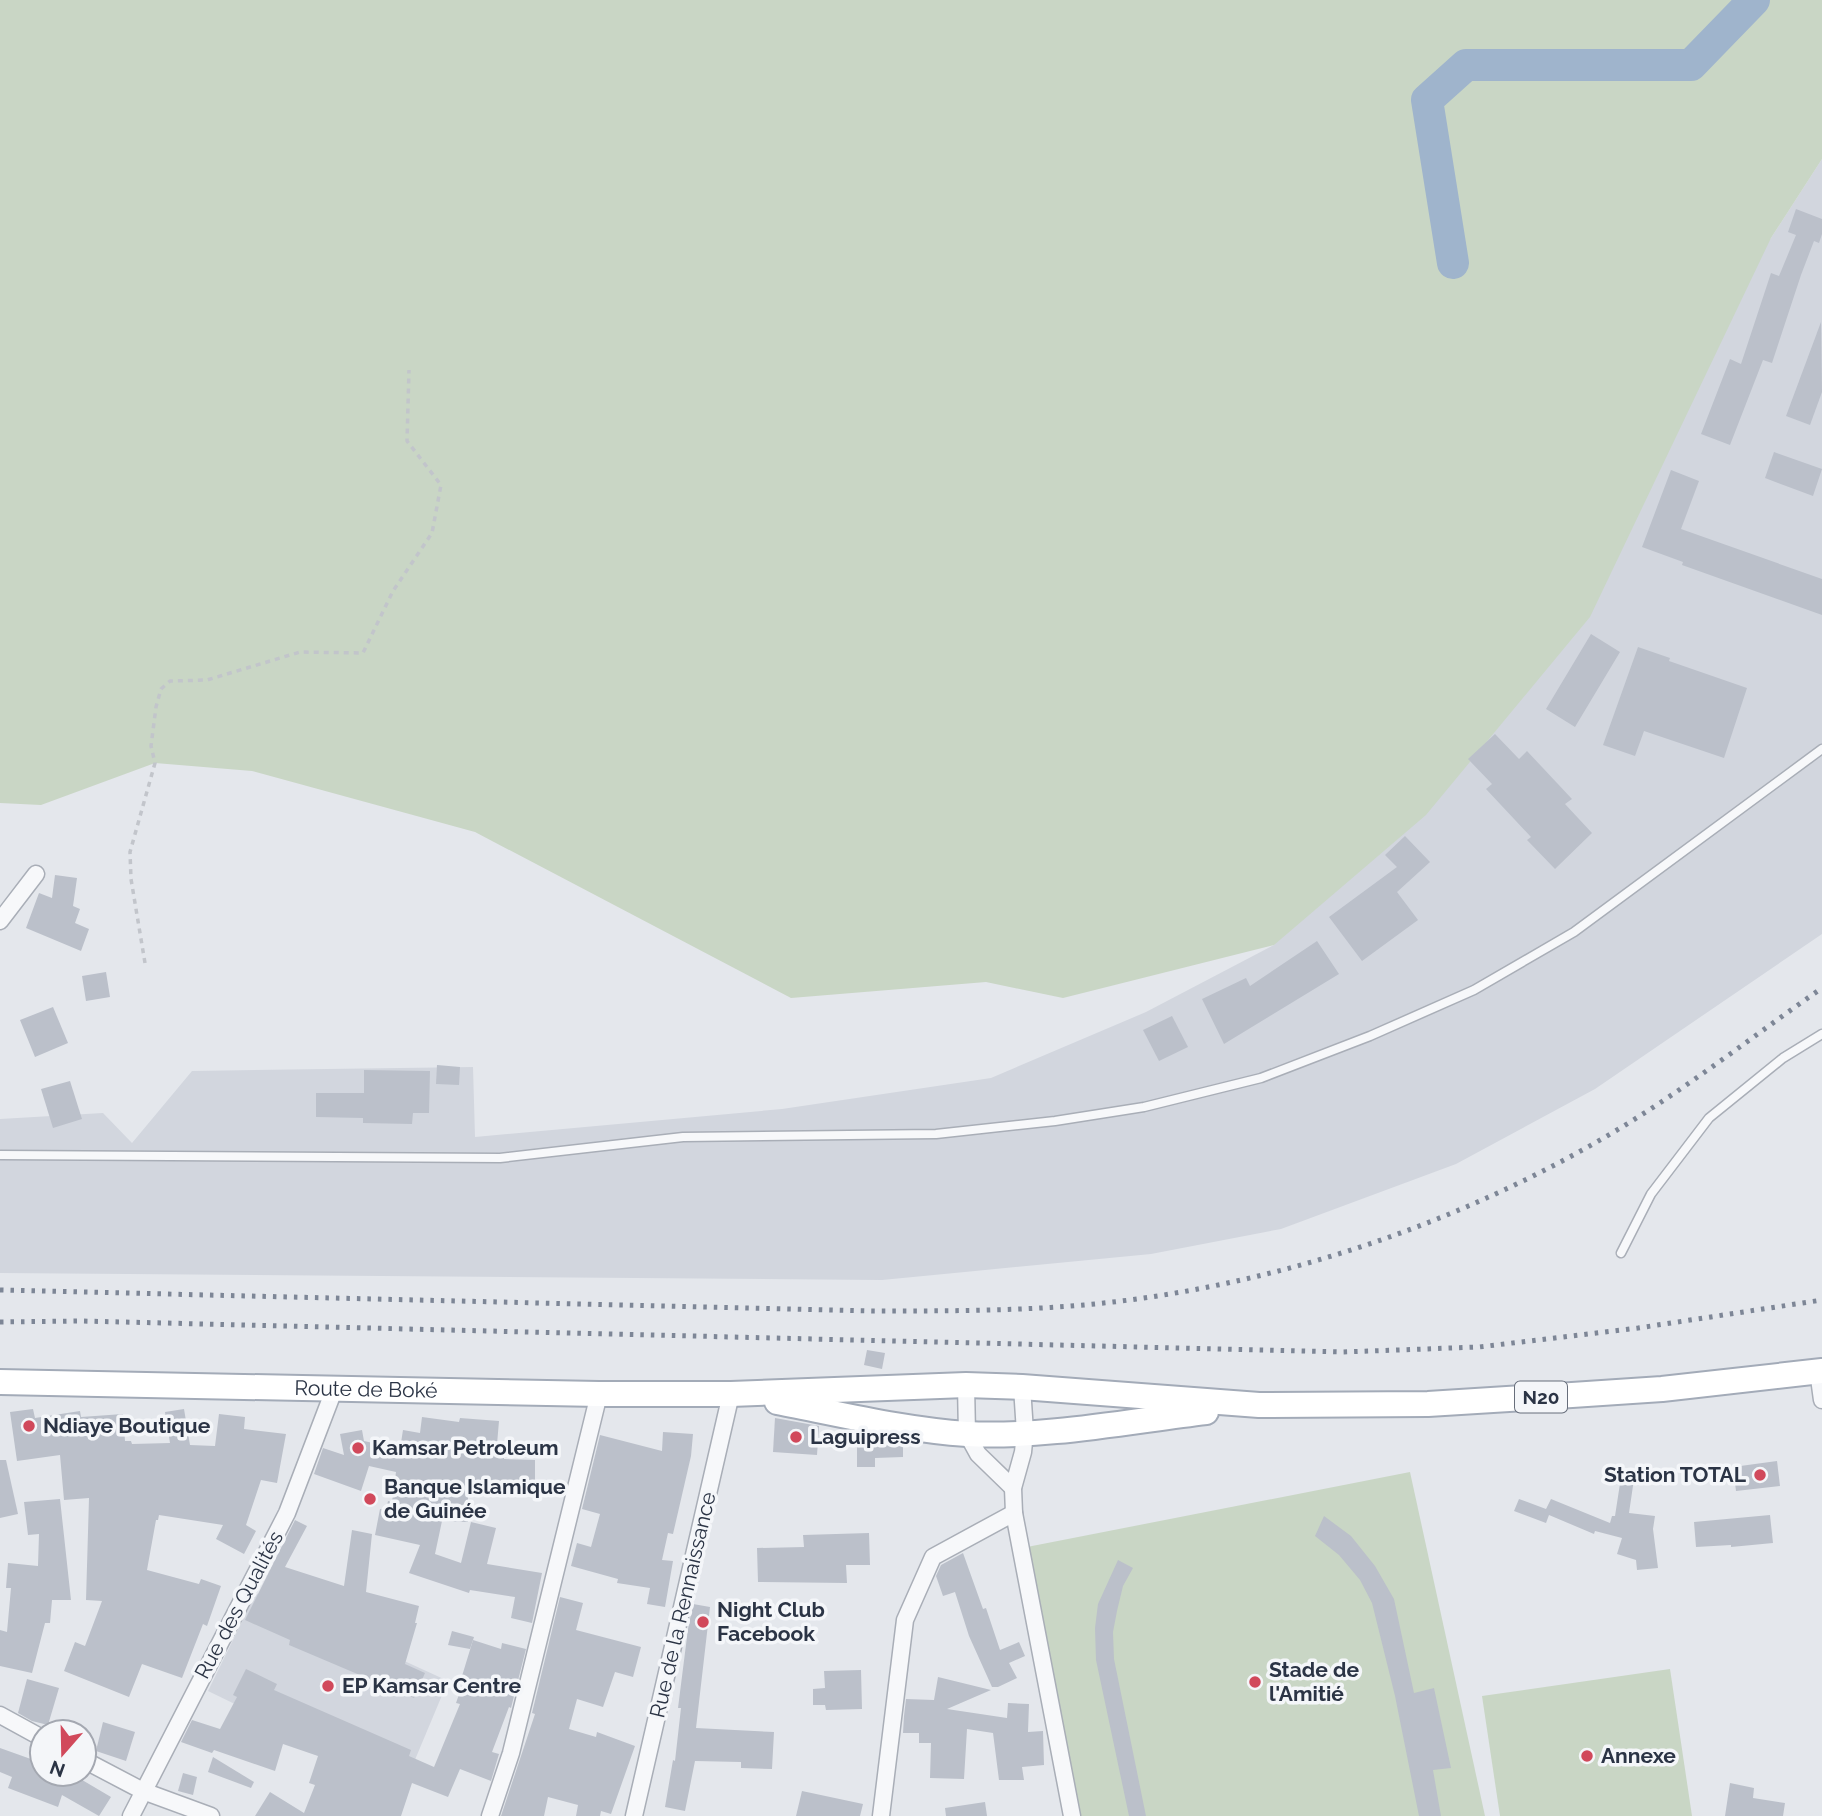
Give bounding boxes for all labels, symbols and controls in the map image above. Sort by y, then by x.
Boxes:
street label: Route de Boké [294,1375,438,1403]
road number: N20 [1515,1382,1567,1413]
place label: Ndiaye Boutique [43,1413,211,1438]
marker: Ndiaye Boutique [21,1418,37,1434]
place label: Laguipress [810,1424,921,1449]
marker: Laguipress [788,1429,804,1445]
place label: Kamsar Petroleum [372,1435,559,1460]
marker: Kamsar Petroleum [350,1440,366,1456]
place label: Station TOTAL [1604,1462,1747,1487]
marker: Station TOTAL [1752,1467,1768,1483]
place label: Banque Islamique de Guinée [384,1474,566,1523]
street label: Rue de la Rennaissance [644,1490,721,1720]
marker: Banque Islamique de Guinée [362,1491,378,1507]
street label: Rue des Qualités [189,1527,288,1683]
place label: Night Club Facebook [717,1597,825,1646]
marker: Night Club Facebook [695,1614,711,1630]
place label: Stade de l'Amitié [1269,1657,1359,1706]
place label: EP Kamsar Centre [342,1673,522,1698]
marker: Stade de l'Amitié [1247,1674,1263,1690]
marker: EP Kamsar Centre [320,1678,336,1694]
north arrow [28,1718,98,1788]
place label: Annexe [1601,1743,1676,1768]
marker: Annexe [1579,1748,1595,1764]
text: N [47,1756,68,1782]

